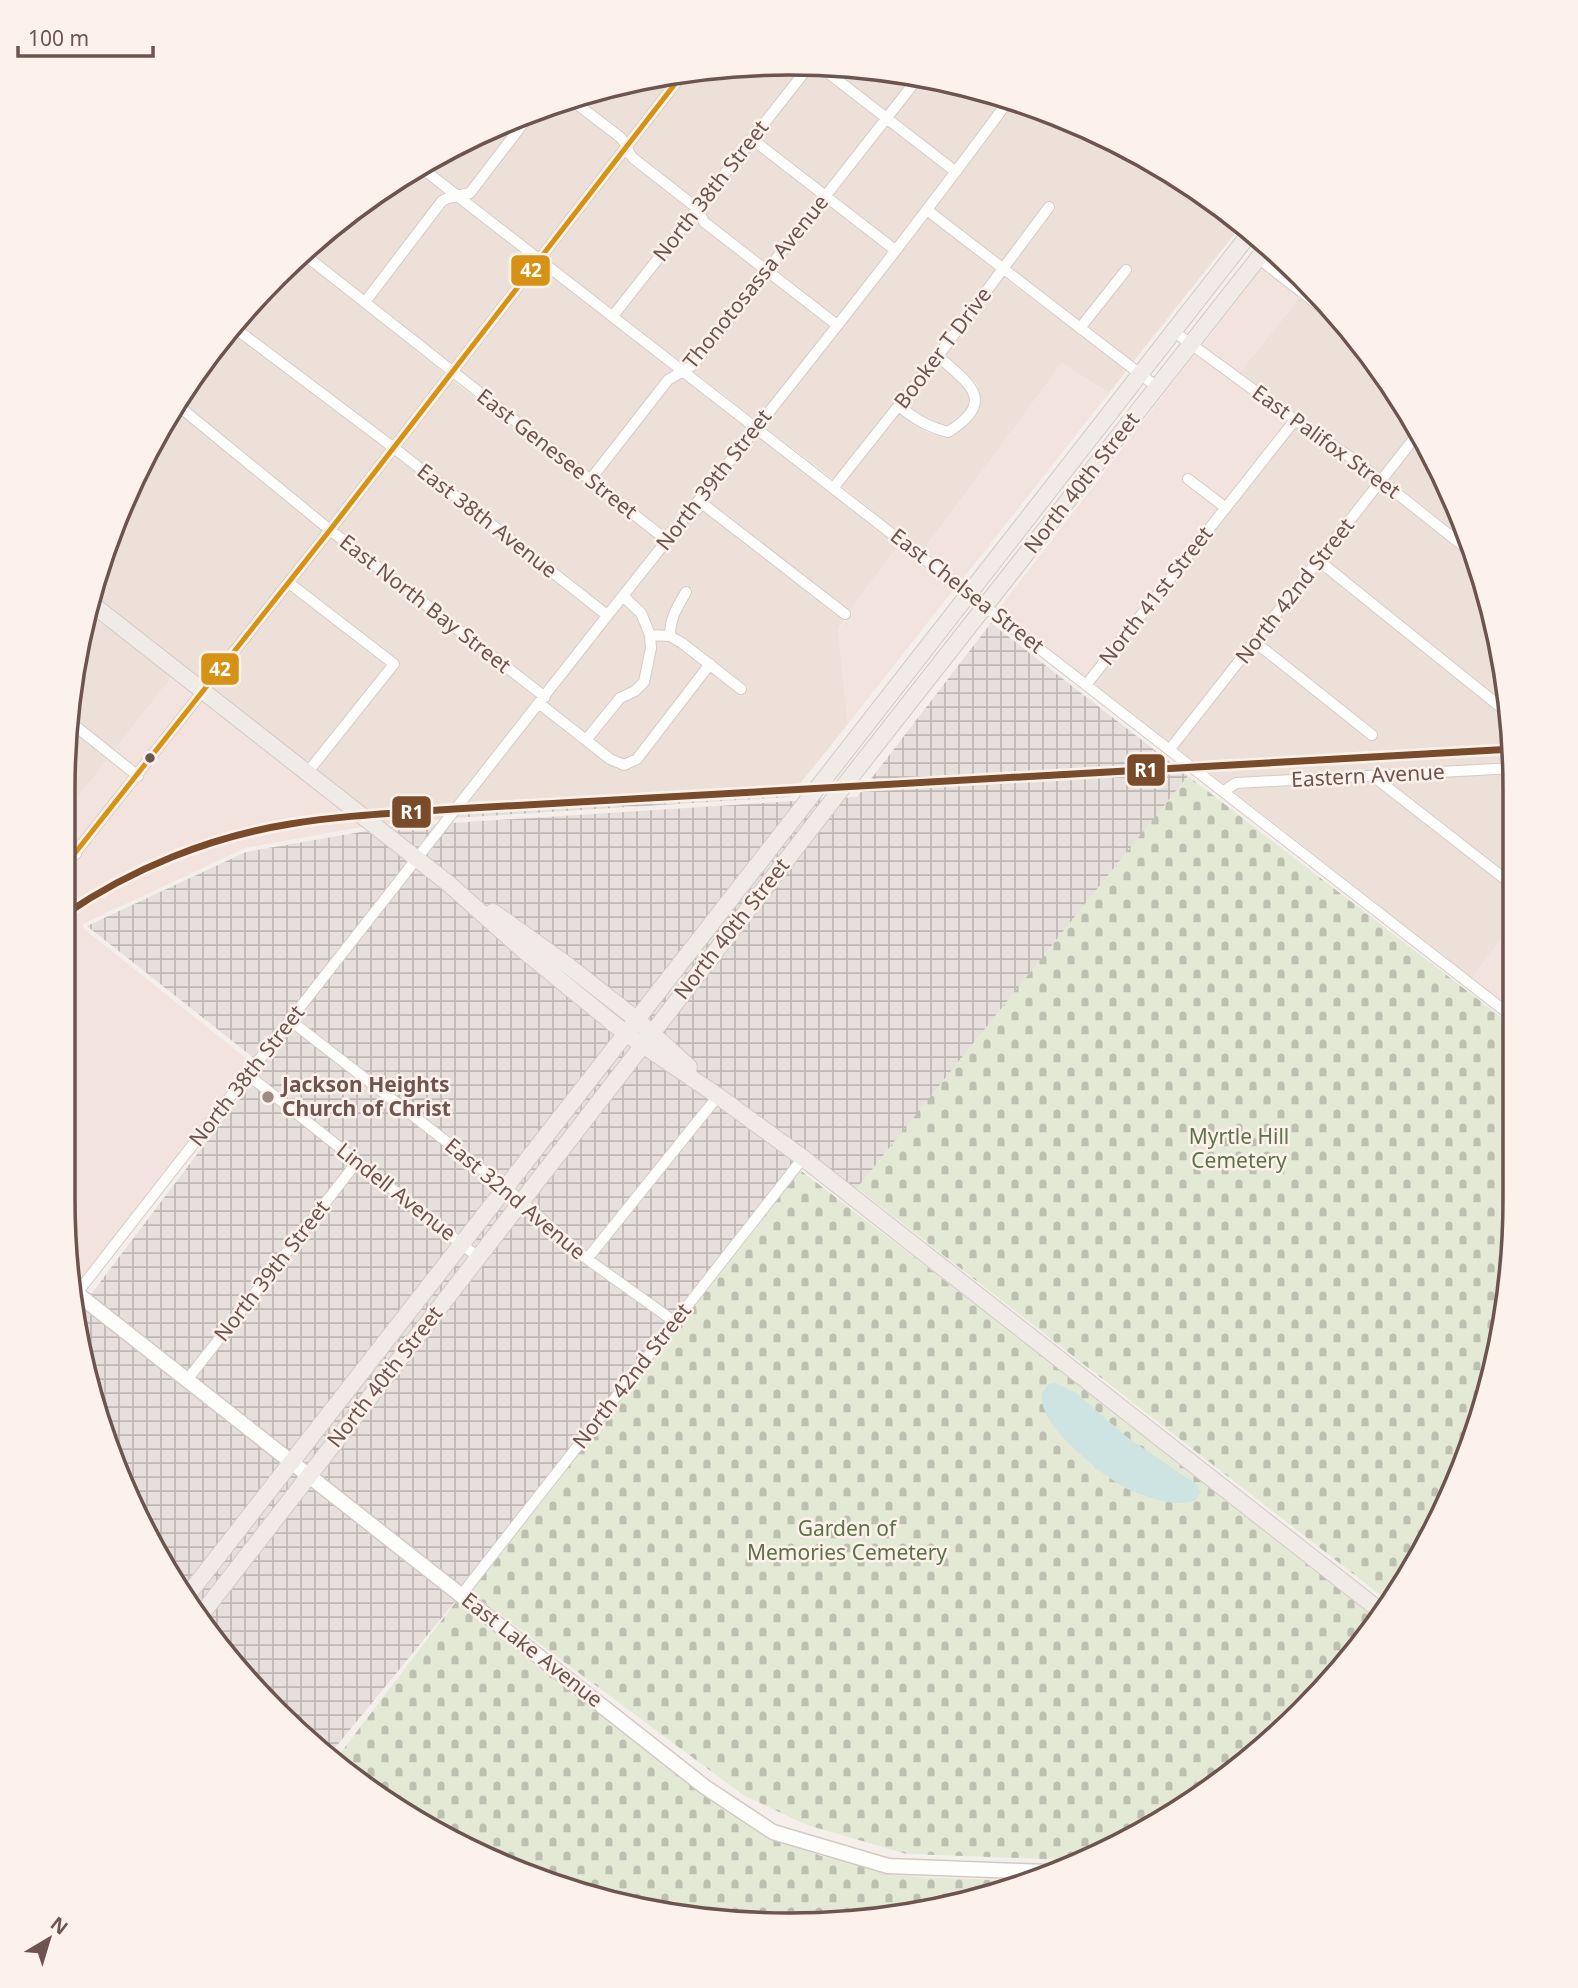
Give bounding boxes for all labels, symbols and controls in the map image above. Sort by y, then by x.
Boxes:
scale bar [18,14,152,58]
text: 100 m [28,24,89,52]
street label: North 38th Street [646,114,774,267]
street label: Thonotosassa Avenue [676,189,834,374]
line badge: 42 [510,254,551,287]
text: 42 [520,257,542,283]
street label: Booker T Drive [887,281,997,414]
street label: East Palifox Street [1247,378,1407,505]
street label: East Genesee Street [472,382,644,525]
street label: North 39th Street [649,403,777,556]
street label: North 40th Street [1017,406,1145,559]
street label: East 38th Avenue [412,457,563,584]
street label: North 42nd Street [1229,512,1360,669]
street label: North 41st Street [1092,520,1219,671]
street label: East Chelsea Street [885,521,1051,659]
street label: East North Bay Street [334,527,517,679]
line badge: 42 [200,652,240,686]
text: 42 [209,656,231,682]
unlabelled marker [143,751,157,765]
line badge: R1 [1126,753,1166,787]
text: R1 [1134,757,1158,783]
street label: Eastern Avenue [1290,757,1445,793]
line badge: R1 [391,795,432,829]
text: R1 [400,799,424,825]
street label: North 40th Street [667,852,795,1005]
street label: North 38th Street [182,999,310,1152]
place label: Jackson Heights Church of Christ [280,1070,451,1122]
marker: Jackson Heights Church of Christ [260,1089,276,1105]
park label: Myrtle Hill Cemetery [1189,1122,1289,1174]
street label: East 32nd Avenue [439,1131,592,1265]
street label: Lindell Avenue [331,1136,462,1247]
street label: North 39th Street [207,1194,335,1347]
street label: North 42nd Street [566,1297,697,1454]
street label: North 40th Street [320,1300,448,1453]
park label: Garden of Memories Cemetery [747,1514,947,1566]
street label: East Lake Avenue [456,1585,609,1713]
north arrow [14,1904,84,1974]
text: N [45,1911,74,1941]

